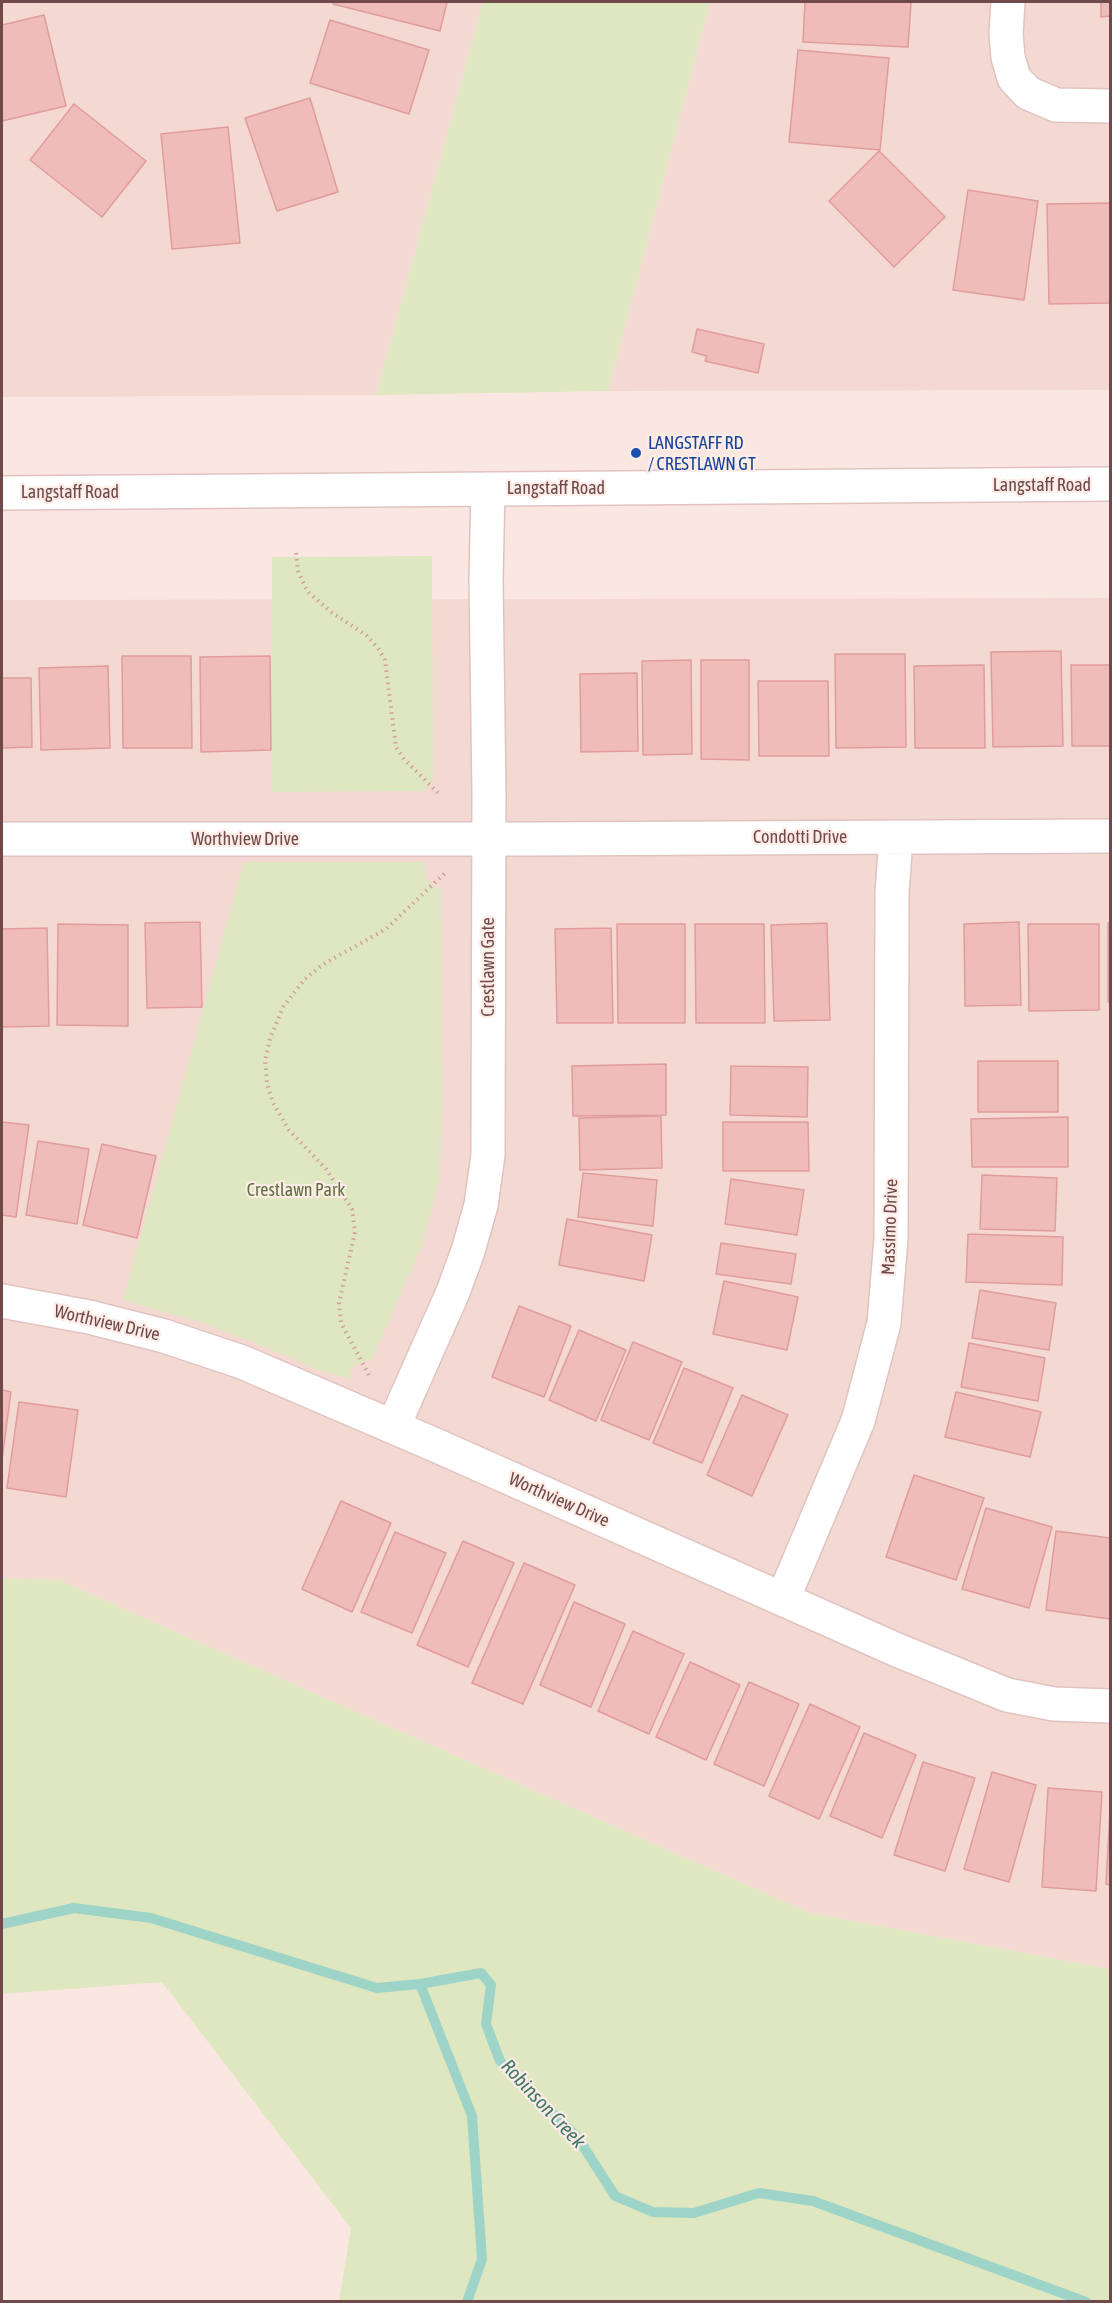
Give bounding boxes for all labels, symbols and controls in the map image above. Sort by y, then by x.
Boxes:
place label: LANGSTAFF RD / CRESTLAWN GT [648,432,756,474]
marker: LANGSTAFF RD / CRESTLAWN GT [629,446,643,460]
street label: Langstaff Road [993,474,1091,496]
street label: Langstaff Road [507,477,605,499]
street label: Langstaff Road [21,481,119,503]
street label: Condotti Drive [753,826,847,848]
street label: Worthview Drive [191,828,299,850]
street label: Crestlawn Gate [477,917,499,1017]
park label: Crestlawn Park [247,1179,345,1201]
street label: Massimo Drive [878,1179,902,1275]
street label: Worthview Drive [52,1300,162,1346]
street label: Worthview Drive [505,1468,613,1532]
water label: Robinson Creek [496,2055,590,2153]

